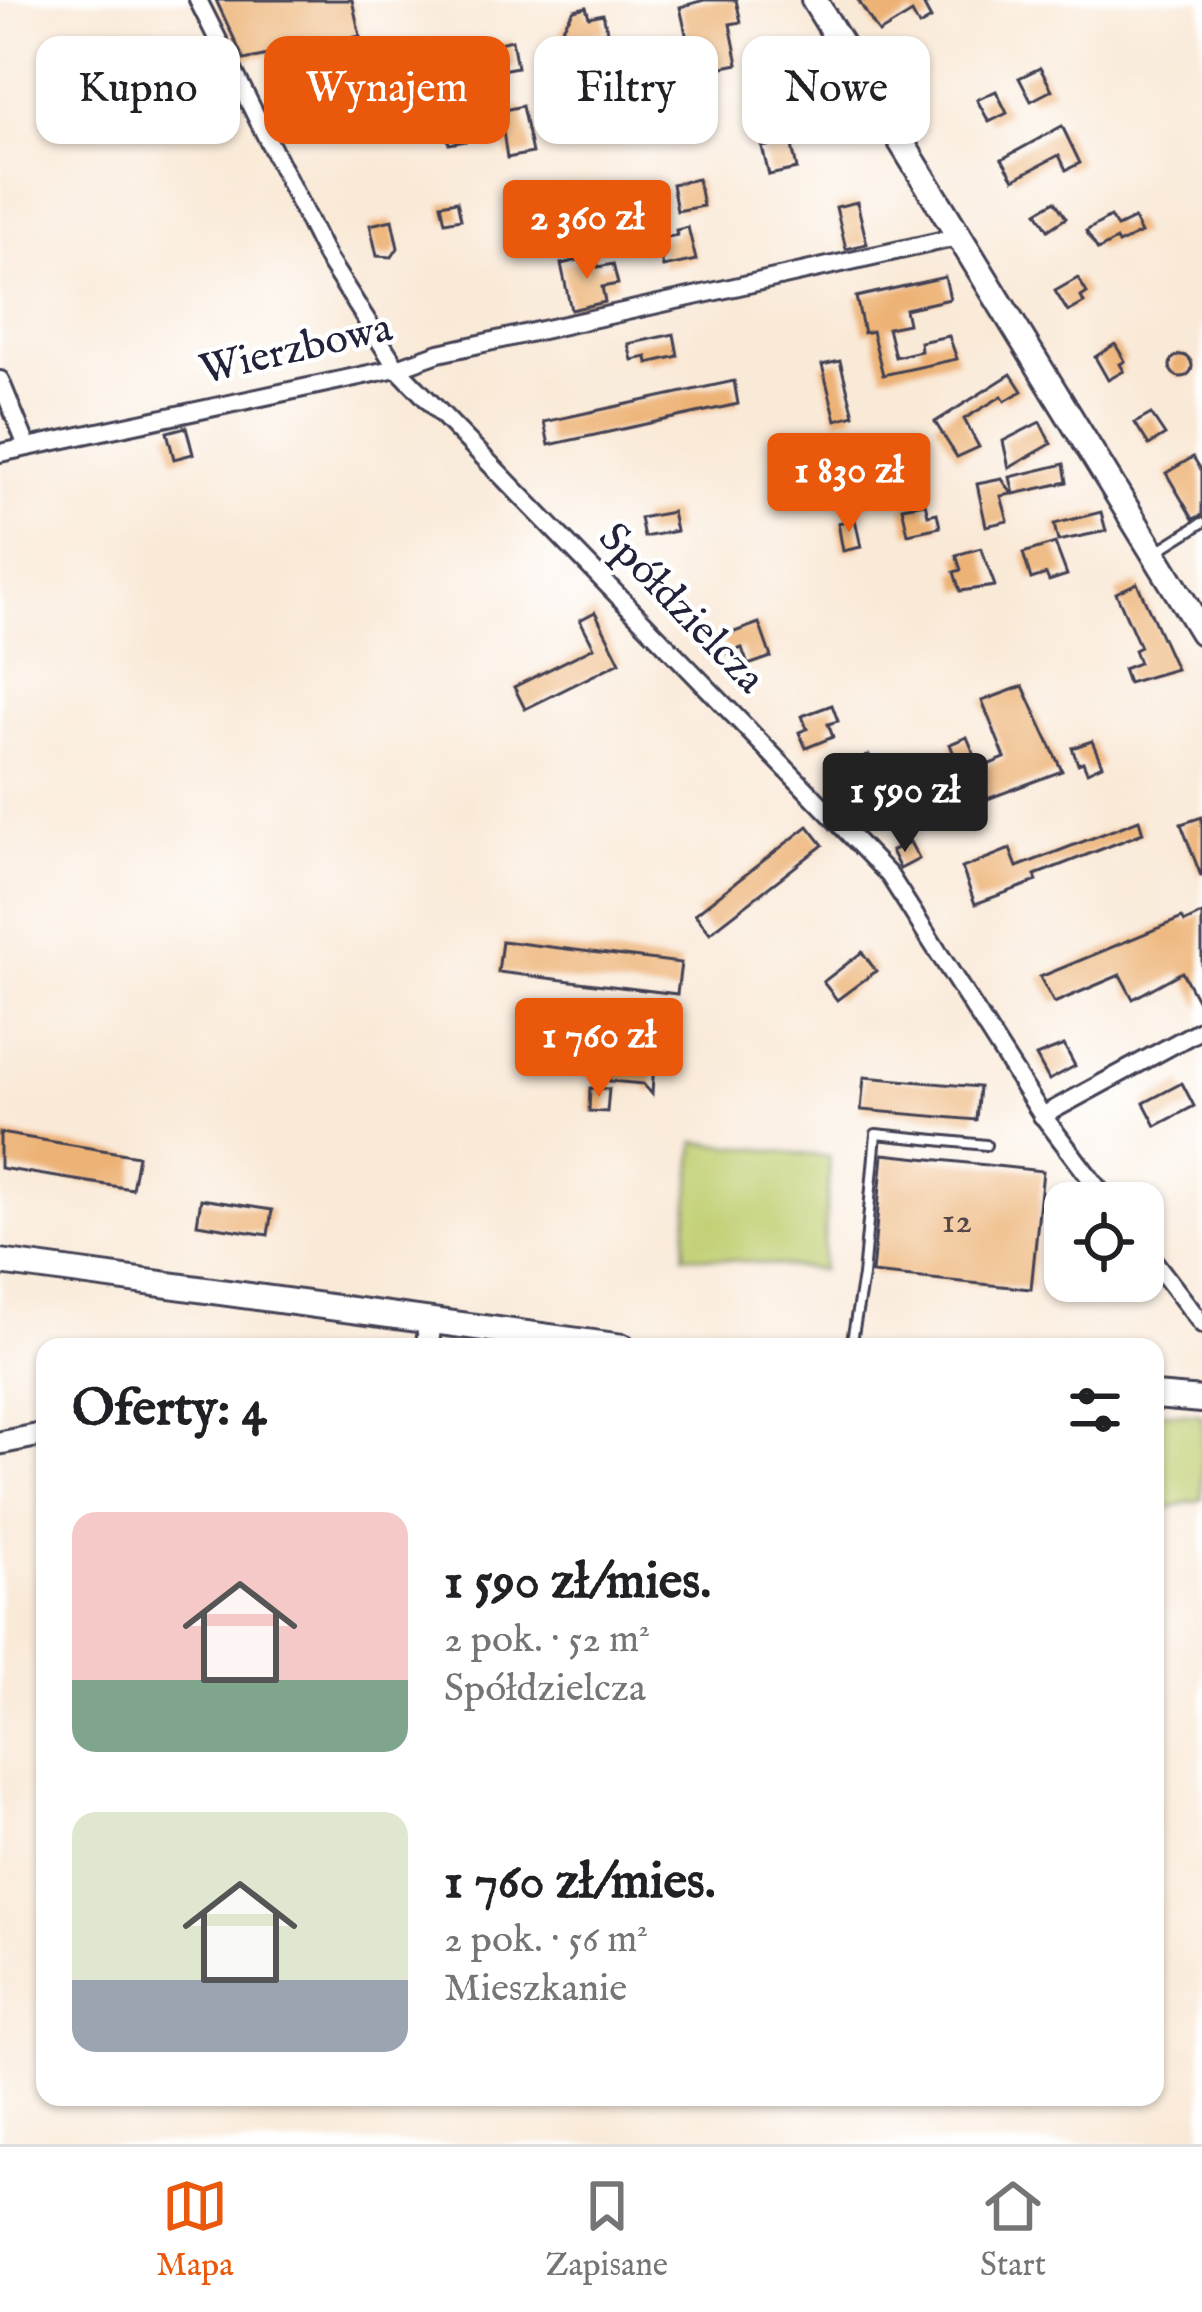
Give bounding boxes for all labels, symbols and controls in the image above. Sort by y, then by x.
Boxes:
chip: Kupno [36,36,240,144]
chip: Wynajem [264,36,510,144]
chip: Filtry [534,36,718,144]
chip: Nowe [742,36,930,144]
pin: 2 360 zł [463,180,711,282]
text: 2 360 zł [530,194,644,243]
street label: Wierzbowa [195,302,398,398]
pin: 1 830 zł [725,433,973,535]
text: 1 830 zł [794,447,904,496]
street label: Spółdzielcza [586,512,776,706]
pin: 1 590 zł [781,753,1029,855]
text: 1 590 zł [850,767,960,816]
pin: 1 760 zł [475,998,723,1100]
text: 1 760 zł [542,1012,656,1061]
map controls [1044,1182,1164,1302]
button: locate [1044,1182,1164,1302]
house number: 12 [942,1199,972,1245]
icon: filters [1062,1377,1128,1443]
text: Oferty: 4 [72,1378,267,1443]
text: 1 590 zł/mies. [444,1551,711,1616]
icon: home [168,1560,312,1704]
text: 2 pok. · 52 m² [444,1616,650,1665]
text: Spółdzielcza [444,1665,646,1714]
text: 1 760 zł/mies. [444,1851,716,1916]
icon: home [168,1860,312,2004]
text: 2 pok. · 56 m² [444,1916,648,1965]
text: Mieszkanie [444,1965,627,2014]
tab: Mapa [156,2173,233,2287]
tab: Zapisane [545,2173,668,2287]
tab: Start [980,2173,1046,2287]

